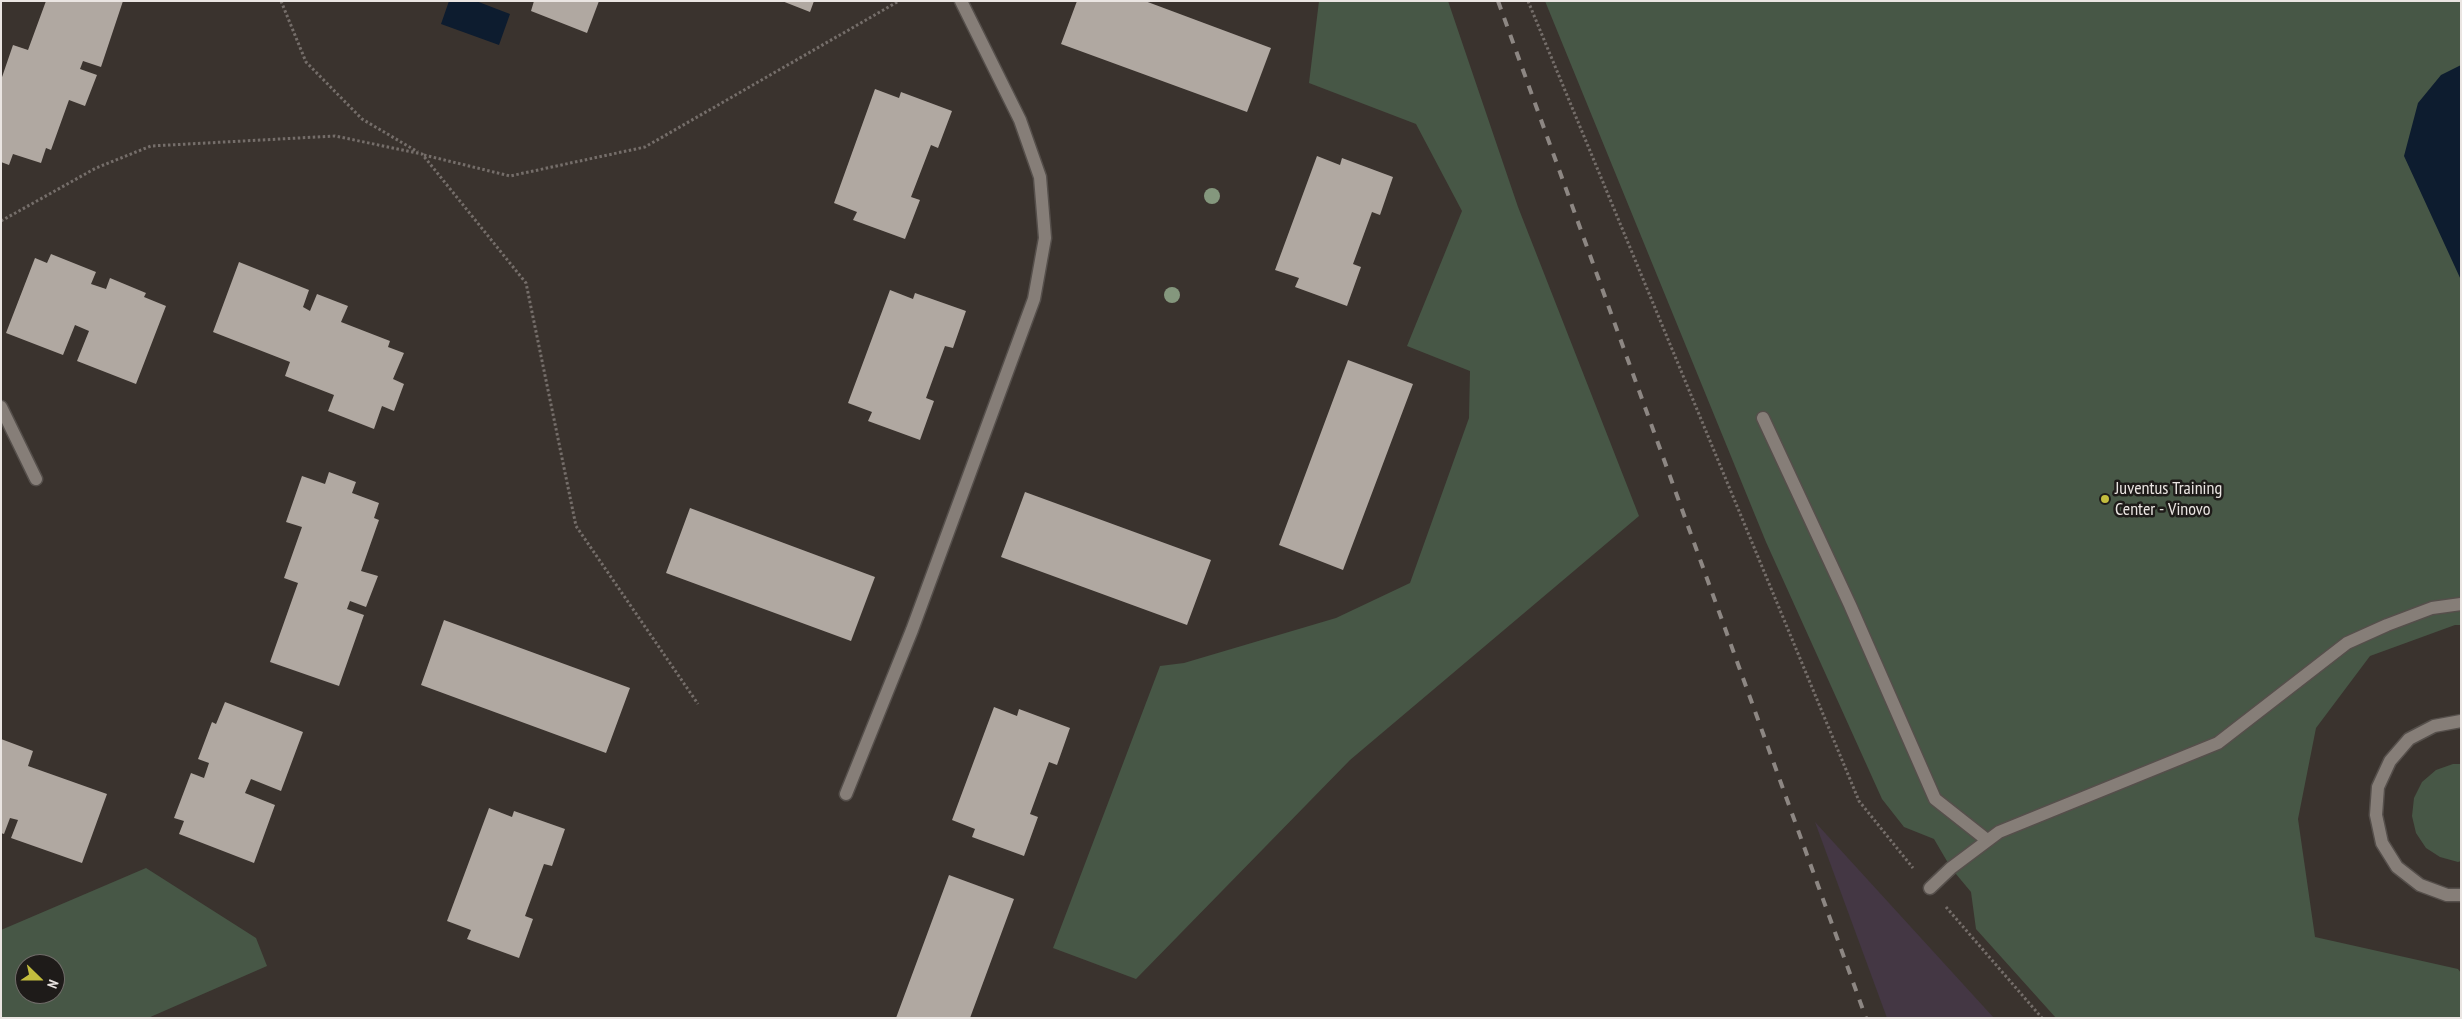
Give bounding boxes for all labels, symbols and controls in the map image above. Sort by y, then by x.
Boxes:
place label: Juventus Training Center - Vinovo [2115,478,2222,520]
marker: Juventus Training Center - Vinovo [2099,493,2111,505]
north arrow [15,954,65,1004]
text: N [43,977,63,991]

